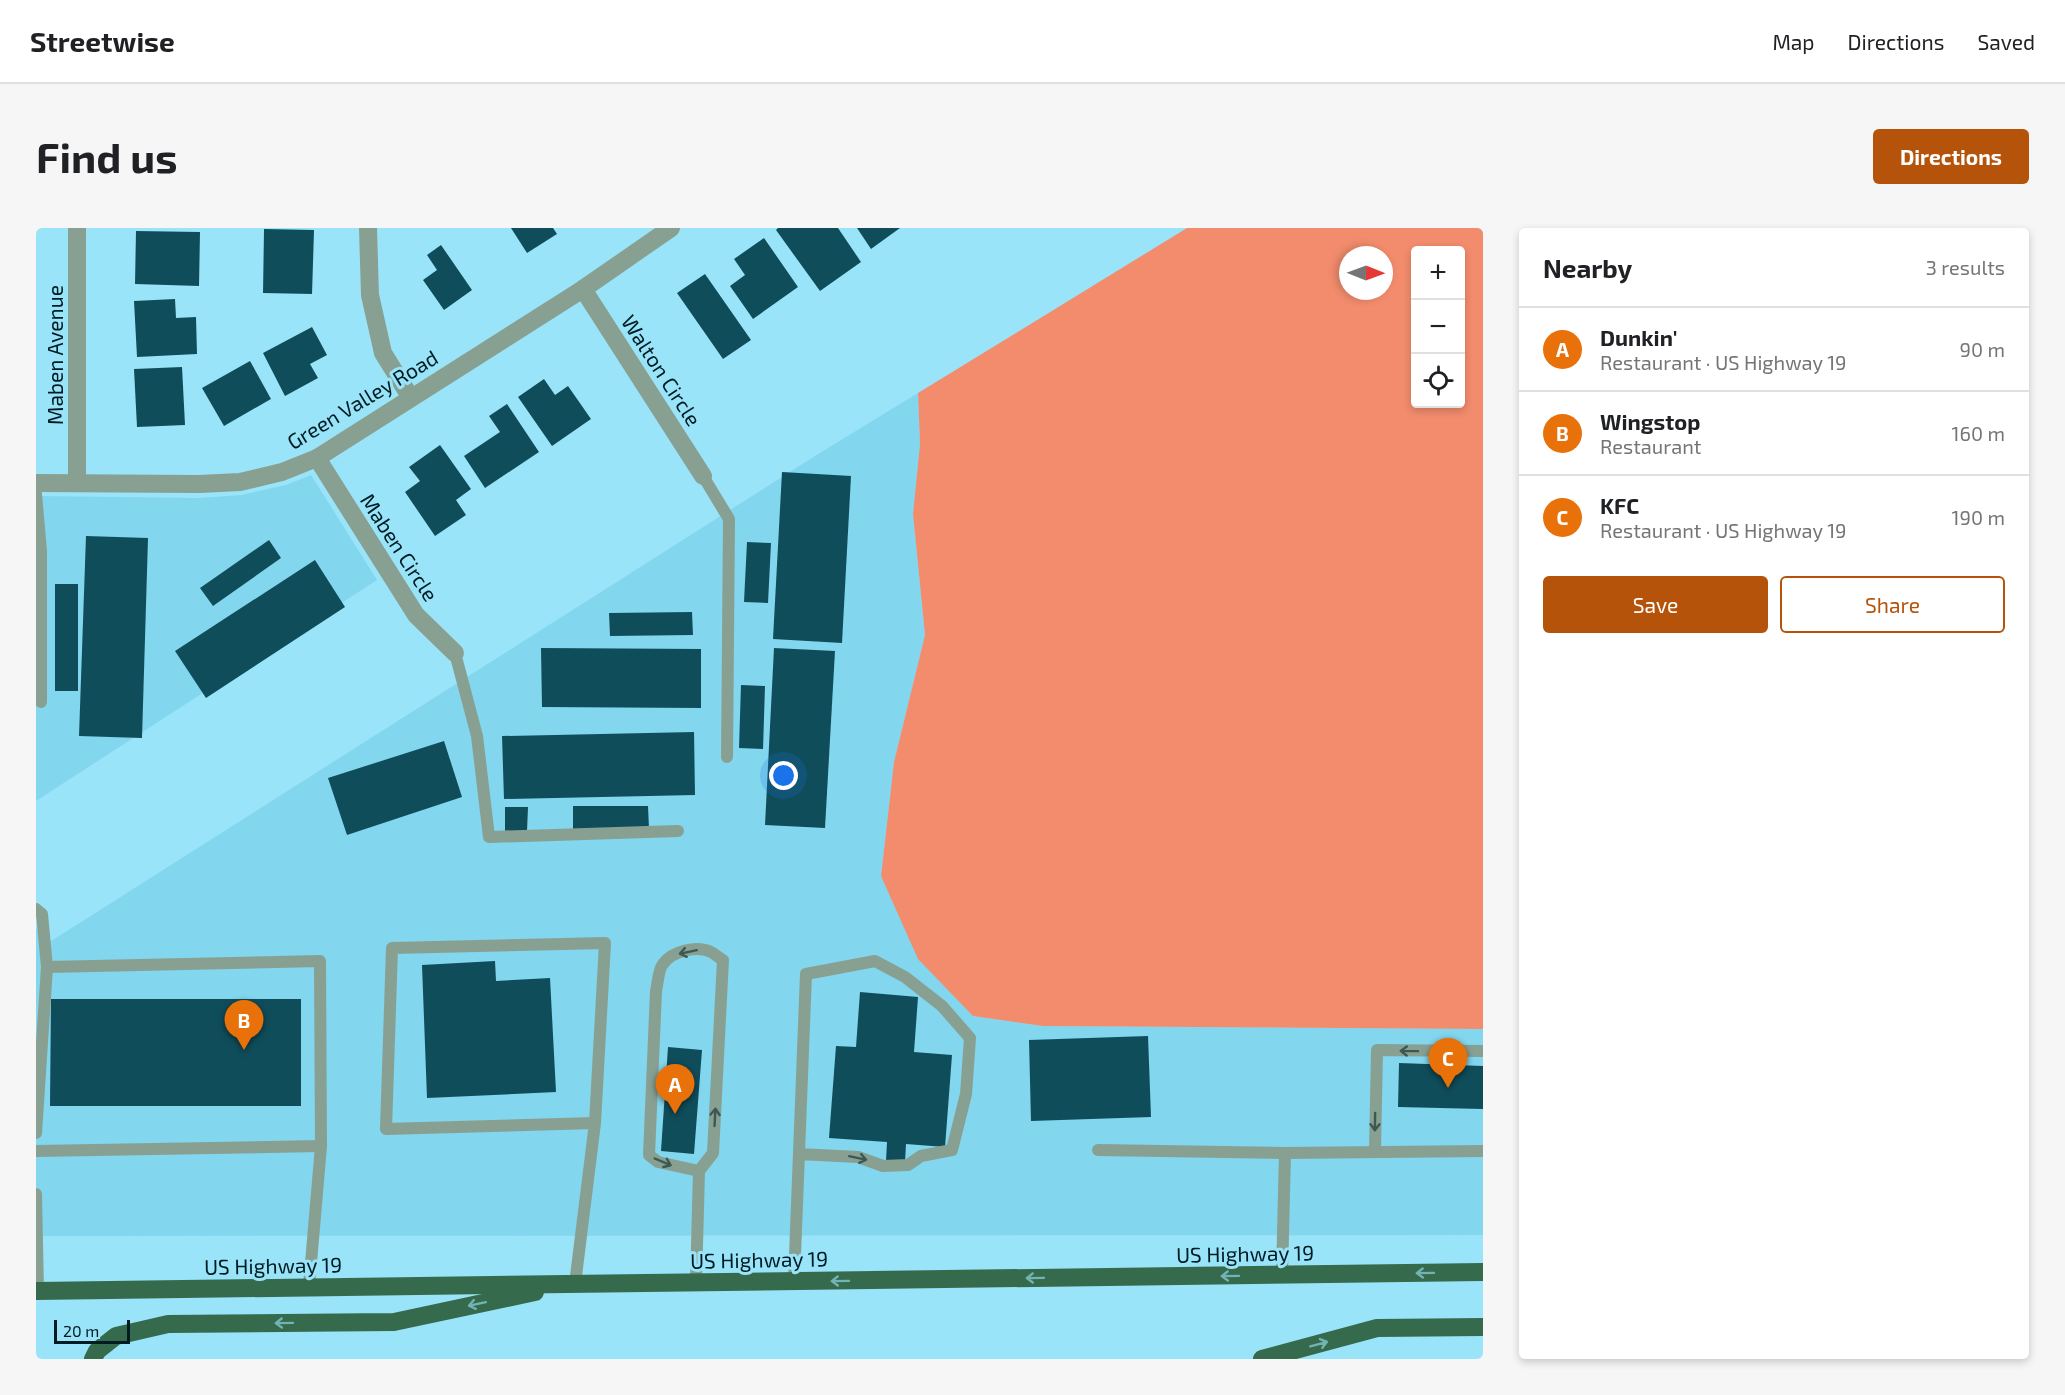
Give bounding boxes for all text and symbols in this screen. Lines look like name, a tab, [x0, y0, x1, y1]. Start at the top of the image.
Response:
text: Streetwise	[30, 24, 175, 58]
text: Map	[1772, 29, 1815, 54]
text: Directions	[1848, 29, 1944, 54]
text: Saved	[1977, 29, 2035, 54]
button: Directions	[1873, 129, 2029, 184]
text: Find us	[36, 131, 178, 181]
north arrow	[1339, 246, 1393, 300]
map controls	[1411, 246, 1465, 408]
button: +	[1411, 246, 1465, 300]
text: Nearby	[1543, 252, 1632, 283]
text: 3 results	[1926, 255, 2005, 279]
street label: Maben Avenue	[42, 285, 67, 425]
button: −	[1411, 300, 1465, 354]
street label: Walton Circle	[617, 310, 707, 430]
text: Dunkin'	[1600, 324, 1677, 350]
text: A	[1556, 337, 1569, 361]
text: 90 m	[1960, 337, 2005, 361]
street label: Green Valley Road	[282, 344, 442, 454]
text: Restaurant · US Highway 19	[1600, 350, 1847, 374]
button: locate	[1411, 354, 1465, 408]
text: Wingstop	[1600, 408, 1700, 434]
text: B	[1556, 421, 1569, 445]
text: 160 m	[1952, 421, 2005, 445]
text: Restaurant	[1600, 434, 1701, 458]
street label: Maben Circle	[356, 489, 444, 605]
text: KFC	[1600, 492, 1639, 518]
text: C	[1557, 505, 1568, 529]
text: 190 m	[1952, 505, 2005, 529]
text: Restaurant · US Highway 19	[1600, 518, 1847, 542]
button: Save	[1543, 576, 1768, 633]
button: Share	[1780, 576, 2005, 633]
your location	[769, 761, 798, 790]
one-way arrow	[679, 946, 698, 958]
pin: B	[224, 1000, 264, 1050]
pin: C	[1428, 1038, 1468, 1088]
one-way arrow	[1400, 1045, 1420, 1056]
pin: A	[656, 1064, 694, 1114]
one-way arrow	[709, 1108, 720, 1128]
one-way arrow	[1370, 1111, 1381, 1131]
one-way arrow	[847, 1153, 867, 1164]
one-way arrow	[653, 1157, 671, 1168]
street label: US Highway 19	[1176, 1239, 1314, 1267]
street label: US Highway 19	[690, 1245, 828, 1273]
street label: US Highway 19	[204, 1251, 342, 1279]
one-way arrow	[1415, 1267, 1435, 1278]
one-way arrow	[1220, 1270, 1240, 1282]
one-way arrow	[1025, 1272, 1045, 1284]
one-way arrow	[830, 1275, 850, 1287]
one-way arrow	[468, 1299, 487, 1310]
scale bar	[54, 1317, 130, 1344]
one-way arrow	[274, 1317, 294, 1329]
text: 20 m	[63, 1321, 99, 1340]
one-way arrow	[1309, 1338, 1328, 1349]

